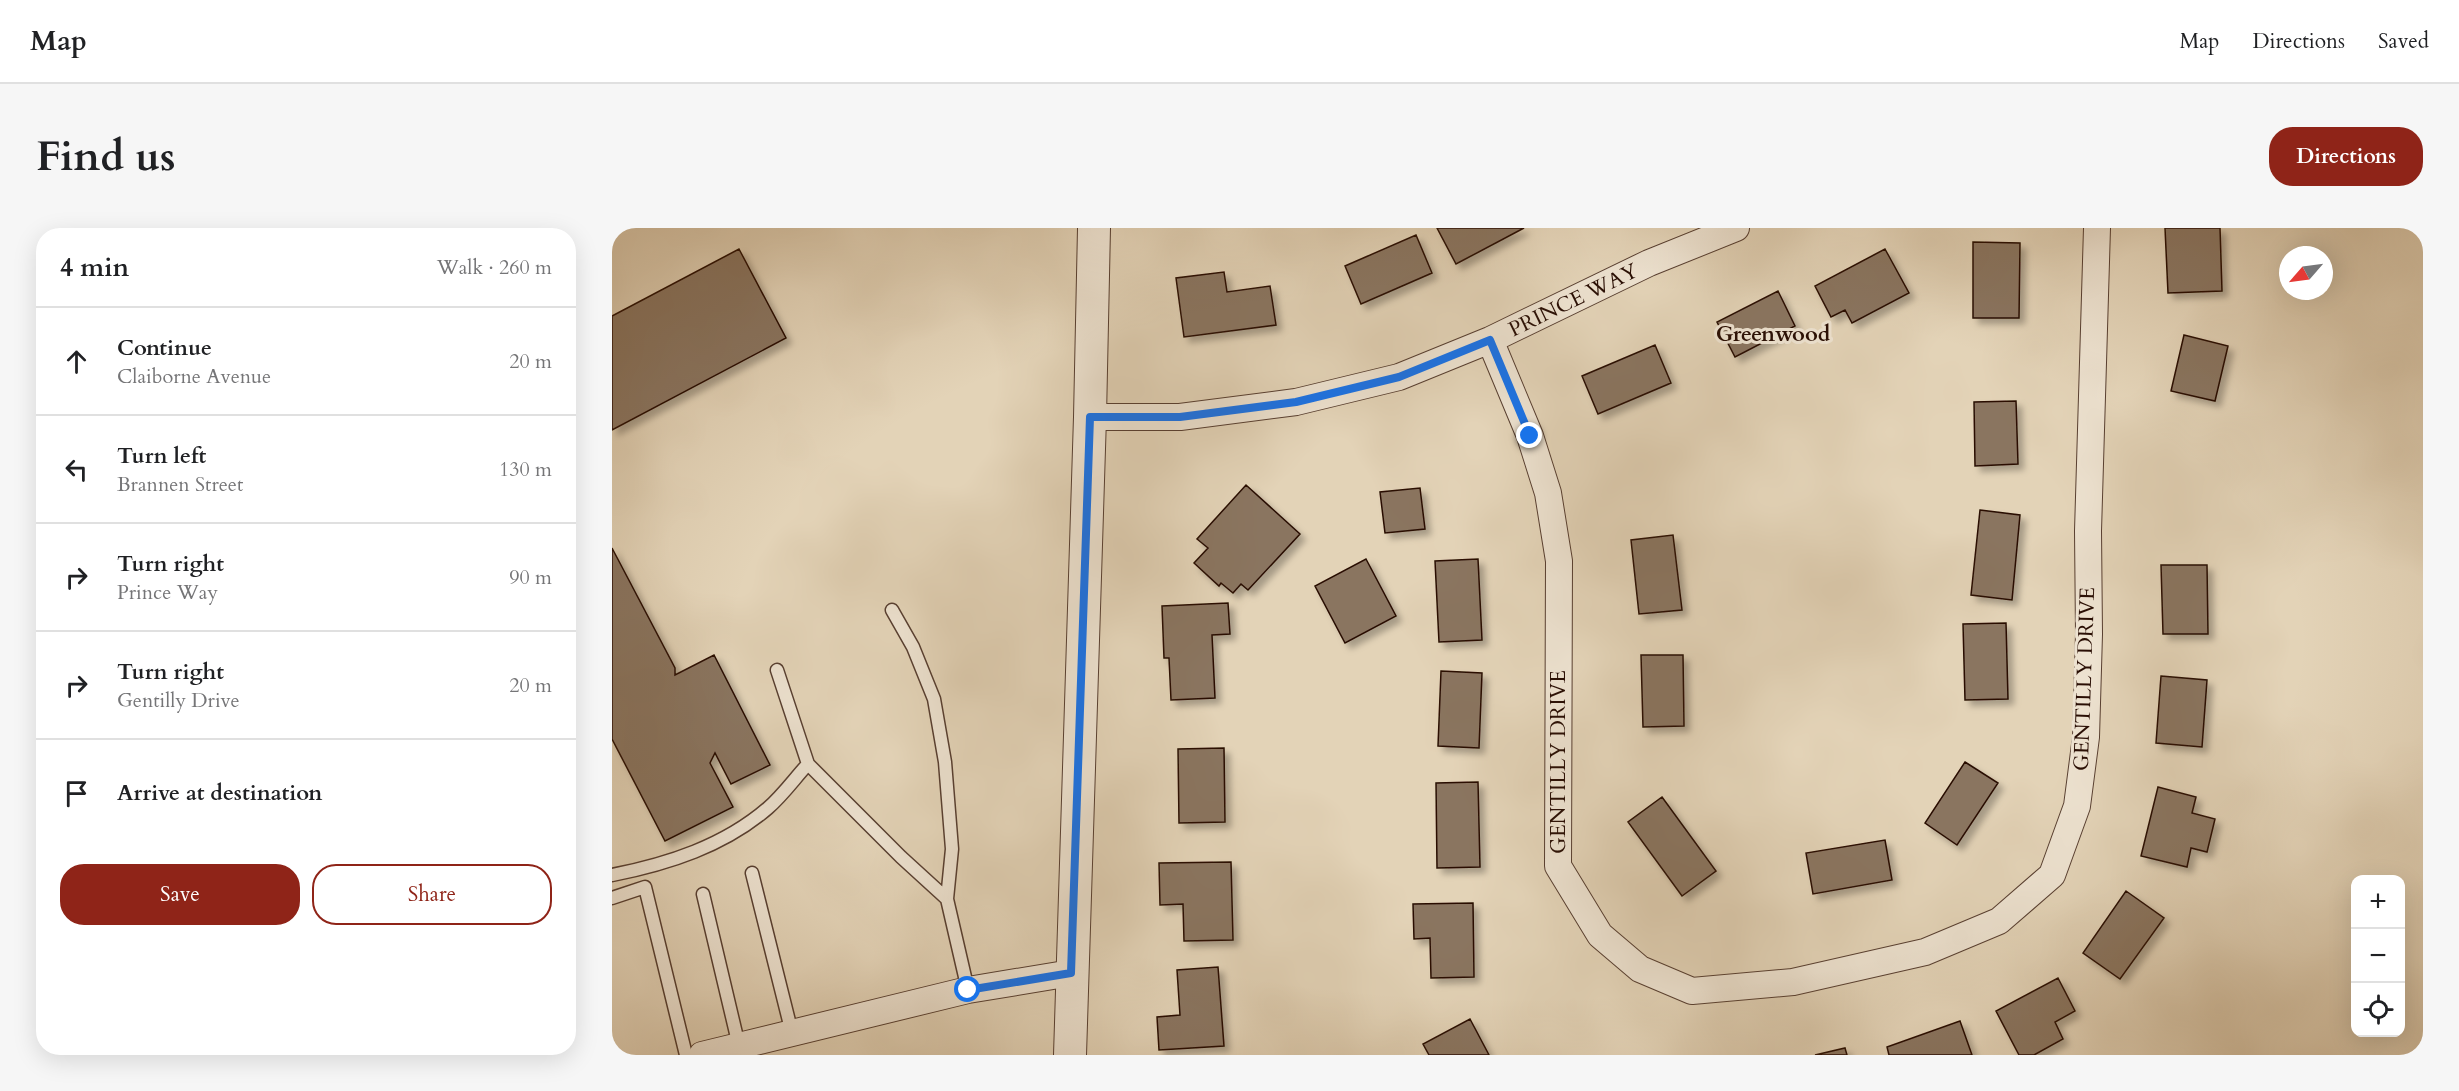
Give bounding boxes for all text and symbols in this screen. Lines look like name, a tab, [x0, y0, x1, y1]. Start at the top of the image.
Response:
text: Map	[30, 22, 87, 60]
text: Map	[2179, 27, 2219, 56]
text: Directions	[2252, 27, 2345, 56]
text: Saved	[2378, 27, 2429, 56]
button: Directions	[2269, 127, 2423, 186]
text: Find us	[36, 128, 176, 185]
north arrow	[2279, 246, 2333, 300]
text: 4 min	[60, 250, 129, 285]
text: Walk · 260 m	[437, 254, 552, 281]
street label: PRINCE WAY	[1504, 256, 1643, 344]
district label: Greenwood	[1716, 319, 1831, 349]
text: Continue	[117, 333, 212, 363]
icon: ahead	[60, 345, 93, 378]
text: 20 m	[509, 348, 552, 375]
text: Claiborne Avenue	[117, 363, 271, 390]
route end	[1516, 422, 1542, 448]
text: Turn left	[117, 441, 206, 471]
icon: left	[60, 453, 93, 486]
text: 130 m	[499, 456, 552, 483]
text: Brannen Street	[117, 471, 243, 498]
text: Turn right	[117, 549, 224, 579]
icon: right	[60, 561, 93, 594]
text: 90 m	[509, 564, 552, 591]
text: Prince Way	[117, 579, 218, 606]
street label: GENTILLY DRIVE	[2067, 587, 2102, 771]
text: Turn right	[117, 657, 224, 687]
icon: right	[60, 669, 93, 702]
street label: GENTILLY DRIVE	[1544, 670, 1573, 854]
text: 20 m	[509, 672, 552, 699]
text: Gentilly Drive	[117, 687, 240, 714]
icon: arrive	[60, 777, 93, 810]
text: Arrive at destination	[117, 778, 322, 808]
button: Save	[60, 864, 300, 925]
button: Share	[312, 864, 552, 925]
map controls	[2351, 875, 2405, 1037]
button: +	[2351, 875, 2405, 929]
button: −	[2351, 929, 2405, 983]
route start	[954, 976, 980, 1002]
button: locate	[2351, 983, 2405, 1037]

